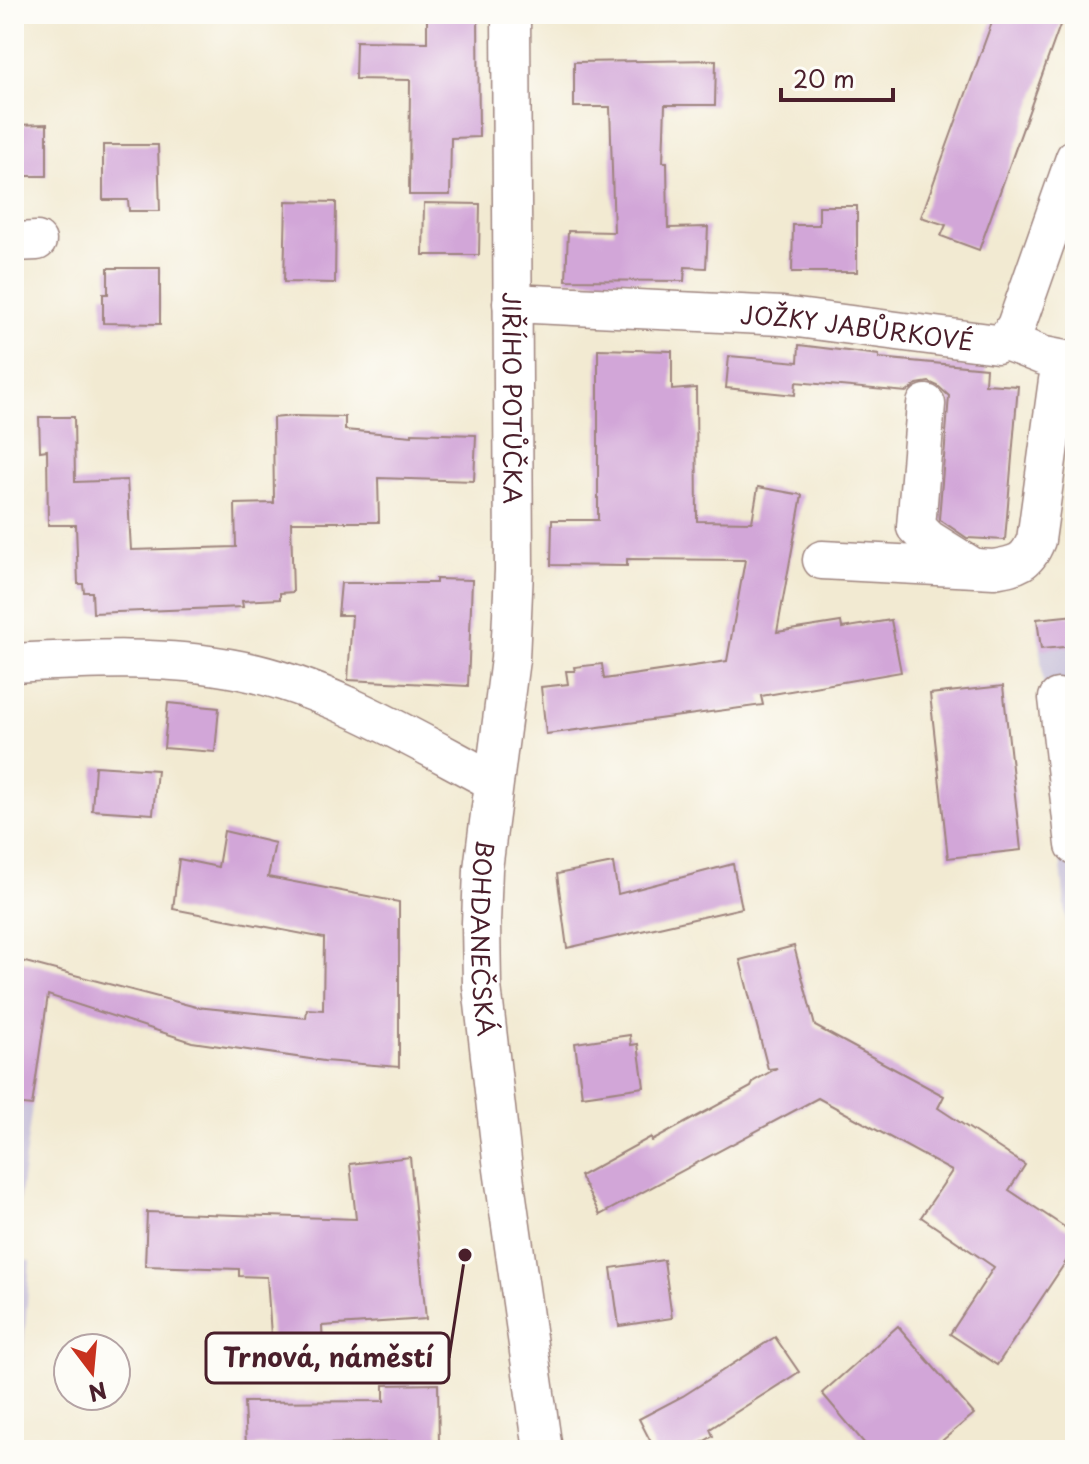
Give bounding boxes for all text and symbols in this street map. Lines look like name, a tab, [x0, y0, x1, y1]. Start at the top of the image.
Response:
scale bar	[781, 52, 893, 102]
text: 20 m	[793, 60, 855, 96]
street label: JIŘÍHO POTŮČKA	[495, 292, 532, 504]
street label: JOŽKY JABŮRKOVÉ	[739, 296, 976, 359]
street label: BOHDANEČSKÁ	[463, 838, 506, 1038]
north arrow	[52, 1332, 132, 1412]
callout: Trnová, náměstí	[206, 1333, 449, 1383]
text: Trnová, náměstí	[223, 1337, 434, 1376]
text: N	[85, 1374, 111, 1411]

